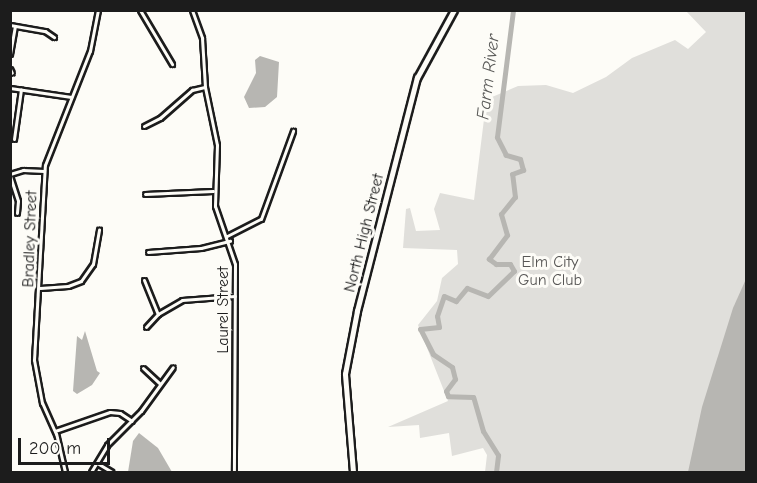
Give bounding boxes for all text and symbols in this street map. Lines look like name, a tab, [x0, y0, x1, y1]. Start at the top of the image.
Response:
water label: Farm River	[473, 33, 505, 121]
street label: North High Street	[340, 172, 388, 294]
street label: Bradley Street	[19, 190, 41, 288]
park label: Elm City Gun Club	[518, 252, 582, 290]
street label: Laurel Street	[213, 266, 233, 354]
scale bar	[21, 426, 112, 464]
text: 200 m	[29, 438, 81, 459]

